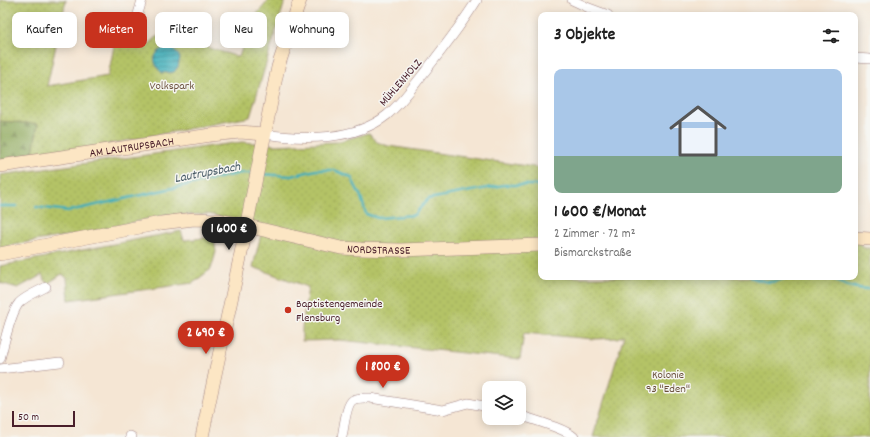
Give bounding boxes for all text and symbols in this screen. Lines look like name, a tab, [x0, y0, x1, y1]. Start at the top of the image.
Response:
chip: Kaufen	[12, 12, 77, 48]
chip: Mieten	[85, 12, 147, 48]
chip: Filter	[155, 12, 212, 48]
chip: Neu	[220, 12, 267, 48]
chip: Wohnung	[275, 12, 349, 48]
text: 3 Objekte	[554, 24, 615, 48]
icon: filters	[820, 25, 842, 47]
street label: MÜHLENHOLZ	[376, 55, 427, 110]
park label: Volkspark	[150, 78, 194, 95]
icon: home	[662, 95, 734, 167]
street label: AM LAUTRUPSBACH	[88, 134, 175, 163]
water label: Lautrupsbach	[173, 158, 243, 189]
text: 1 600 €/Monat	[554, 201, 646, 225]
pin: 1 600 €	[192, 217, 266, 251]
text: 1 600 €	[211, 220, 247, 239]
text: 2 Zimmer · 72 m²	[554, 225, 635, 244]
street label: NORDSTRASSE	[346, 241, 411, 260]
text: Bismarckstraße	[554, 244, 632, 263]
place label: Baptistengemeinde Flensburg	[296, 296, 383, 327]
marker: Baptistengemeinde Flensburg	[283, 305, 293, 315]
pin: 2 690 €	[169, 321, 243, 355]
text: 2 690 €	[187, 324, 225, 343]
pin: 1 800 €	[346, 355, 420, 389]
text: 1 800 €	[365, 358, 401, 377]
park label: Kolonie 93 "Eden"	[646, 367, 690, 398]
map controls	[482, 381, 526, 425]
button: layers	[482, 381, 526, 425]
scale bar	[12, 409, 75, 428]
text: 50 m	[18, 410, 39, 426]

